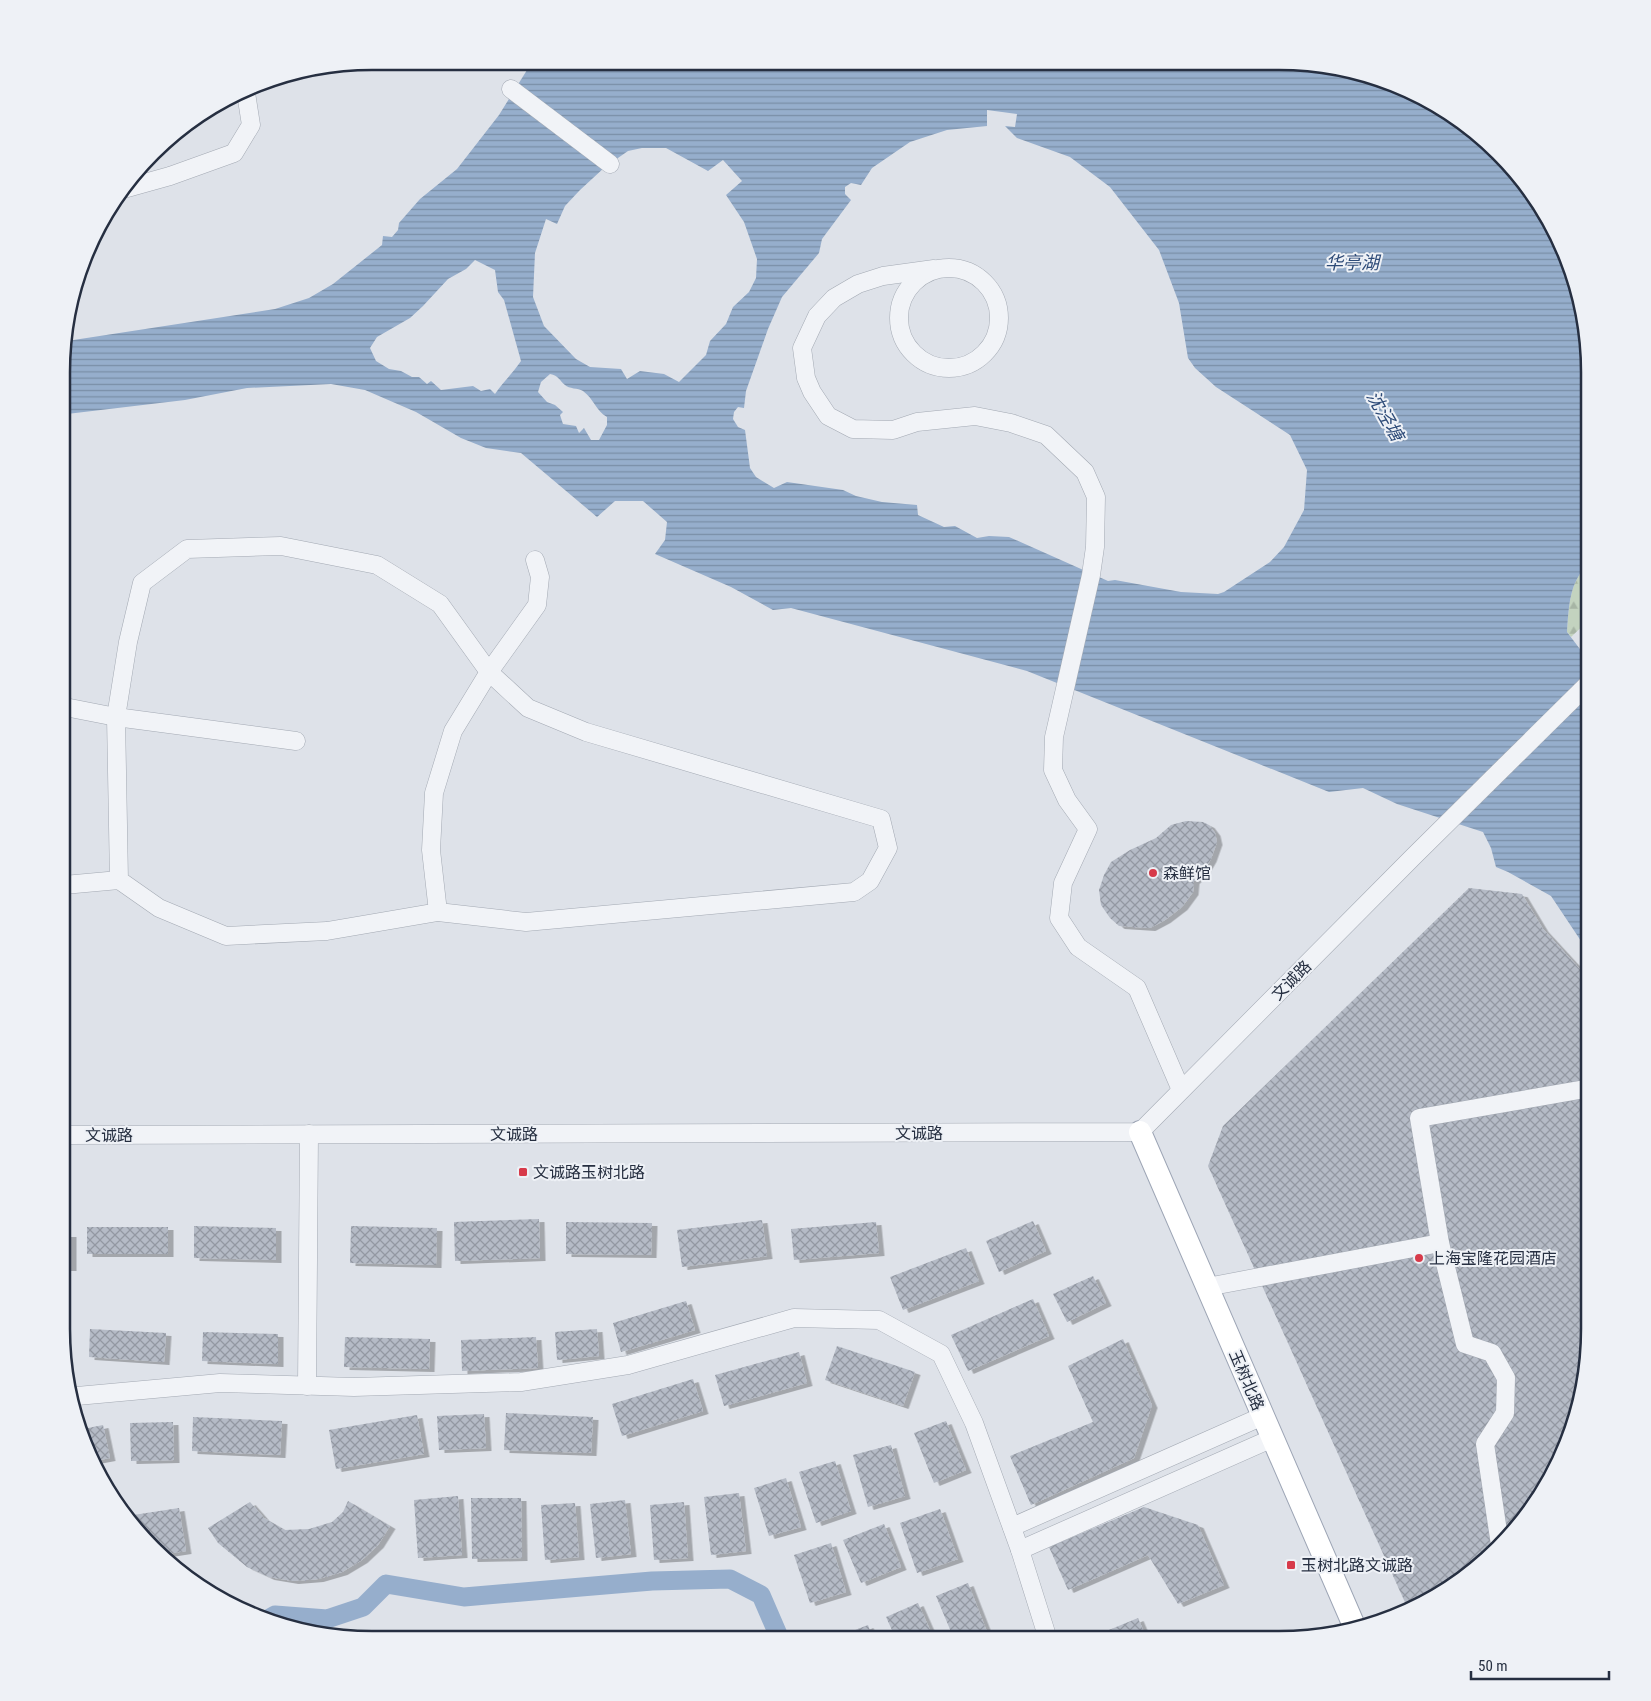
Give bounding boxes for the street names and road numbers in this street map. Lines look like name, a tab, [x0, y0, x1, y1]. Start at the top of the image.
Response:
street label: 文诚路	[1268, 957, 1315, 1004]
street label: 文诚路	[895, 1124, 943, 1143]
street label: 文诚路	[490, 1125, 538, 1144]
street label: 文诚路	[85, 1126, 133, 1145]
street label: 玉树北路	[1225, 1347, 1268, 1413]

